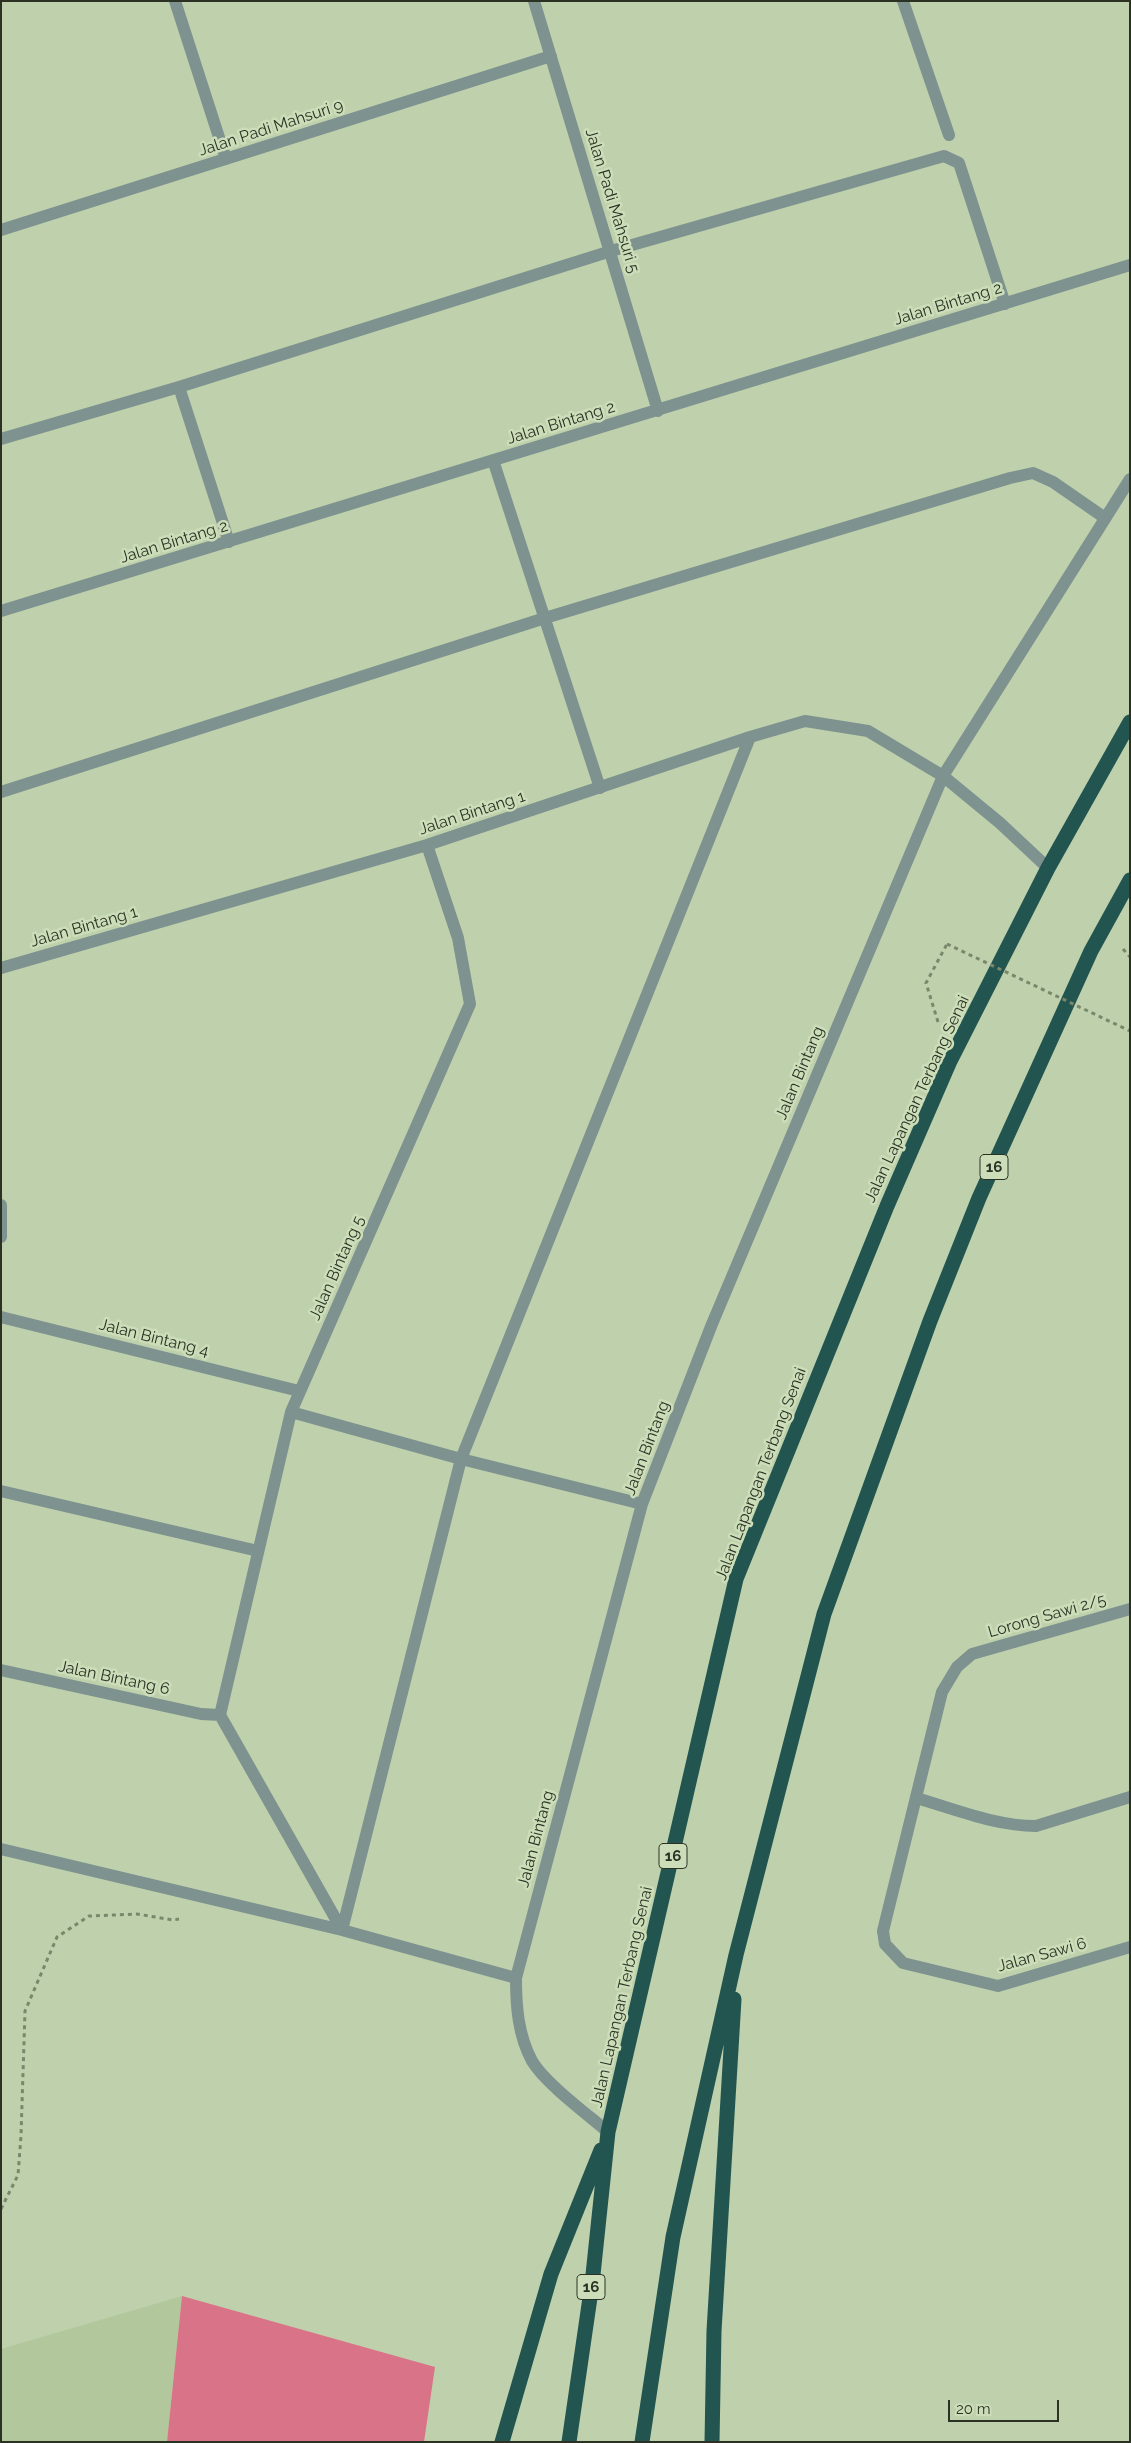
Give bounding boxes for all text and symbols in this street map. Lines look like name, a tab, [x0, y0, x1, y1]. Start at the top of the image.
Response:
street label: Jalan Padi Mahsuri 9	[196, 96, 346, 160]
street label: Jalan Padi Mahsuri 5	[581, 126, 643, 276]
street label: Jalan Bintang 2	[892, 278, 1004, 330]
street label: Jalan Bintang 2	[505, 397, 617, 449]
street label: Jalan Bintang 2	[118, 516, 230, 568]
street label: Jalan Bintang 1	[417, 787, 527, 839]
street label: Jalan Bintang 1	[28, 903, 140, 951]
street label: Jalan Lapangan Terbang Senai	[860, 992, 974, 1206]
street label: Jalan Bintang	[772, 1023, 828, 1123]
road number: 16	[980, 1154, 1008, 1180]
street label: Jalan Bintang 5	[305, 1213, 369, 1323]
street label: Jalan Bintang 4	[97, 1315, 211, 1361]
street label: Jalan Lapangan Terbang Senai	[711, 1365, 811, 1583]
street label: Jalan Bintang	[620, 1398, 674, 1498]
street label: Lorong Sawi 2/5	[986, 1590, 1108, 1642]
street label: Jalan Bintang 6	[57, 1657, 171, 1699]
street label: Jalan Bintang	[514, 1788, 558, 1890]
road number: 16	[659, 1844, 687, 1868]
street label: Jalan Lapangan Terbang Senai	[587, 1885, 657, 2109]
street label: Jalan Sawi 6	[995, 1934, 1089, 1976]
road number: 16	[577, 2274, 605, 2300]
scale bar	[951, 2390, 1062, 2422]
text: 20 m	[956, 2400, 991, 2418]

